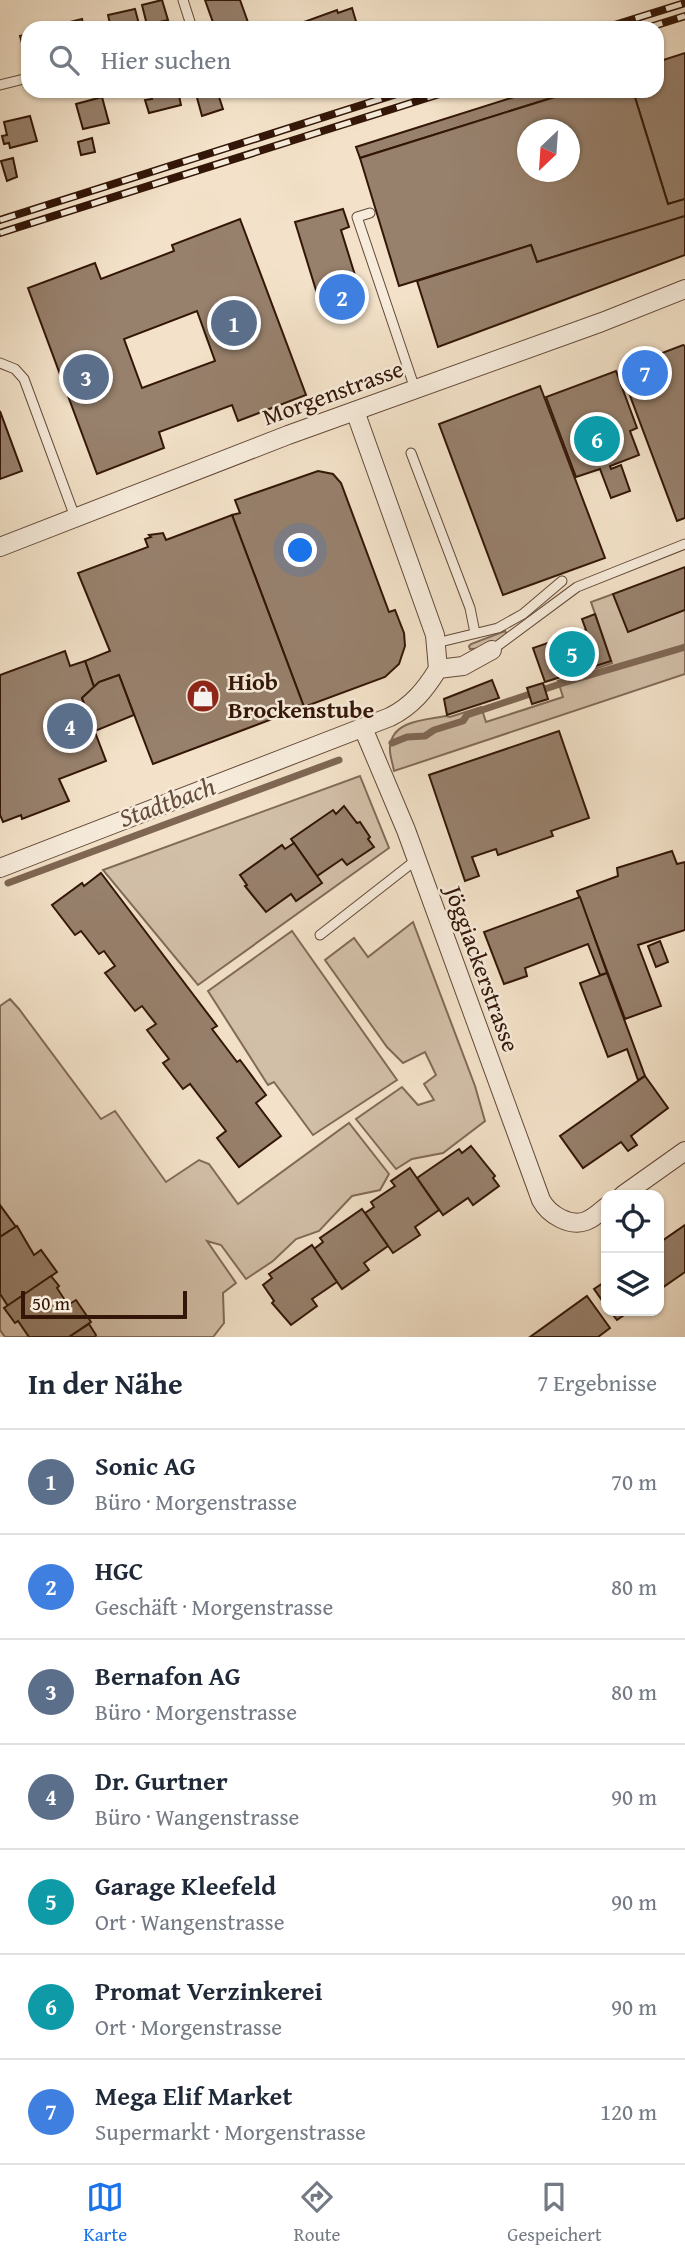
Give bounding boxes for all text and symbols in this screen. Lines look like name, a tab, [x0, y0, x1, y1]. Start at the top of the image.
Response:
search box	[21, 21, 664, 98]
text: Hier suchen	[101, 40, 231, 79]
icon: search	[45, 41, 83, 79]
north arrow	[517, 119, 580, 182]
pin: 2	[319, 271, 365, 323]
pin: 1	[211, 297, 257, 349]
pin: 7	[622, 347, 668, 399]
pin: 3	[63, 351, 109, 403]
street label: Morgenstrasse	[257, 351, 408, 434]
pin: 6	[574, 413, 620, 465]
your location	[283, 533, 317, 567]
pin: 5	[549, 628, 595, 680]
place label: Hiob Brockenstube	[228, 664, 374, 727]
shop icon: Hiob Brockenstube	[184, 677, 222, 715]
pin: 4	[47, 700, 93, 752]
water label: Stadtbach	[113, 766, 221, 837]
street label: Jöggiackerstrasse	[435, 878, 529, 1057]
map controls	[601, 1190, 664, 1316]
button: locate	[601, 1190, 664, 1253]
button: layers	[601, 1253, 664, 1316]
scale bar	[21, 1288, 187, 1320]
text: 50 m	[32, 1289, 70, 1317]
text: In der Nähe	[28, 1361, 183, 1405]
text: 7 Ergebnisse	[537, 1366, 657, 1399]
text: Sonic AG	[95, 1446, 196, 1485]
text: 1	[45, 1465, 57, 1498]
text: 70 m	[611, 1465, 657, 1498]
text: Büro · Morgenstrasse	[95, 1485, 297, 1518]
text: HGC	[95, 1551, 144, 1590]
text: 2	[45, 1570, 57, 1603]
text: 80 m	[611, 1570, 657, 1603]
text: Geschäft · Morgenstrasse	[95, 1590, 333, 1623]
text: Bernafon AG	[95, 1656, 241, 1695]
text: 3	[45, 1675, 57, 1708]
text: 80 m	[611, 1675, 657, 1708]
text: Büro · Morgenstrasse	[95, 1695, 297, 1728]
text: Dr. Gurtner	[95, 1761, 228, 1800]
text: 4	[45, 1780, 57, 1813]
text: 90 m	[611, 1780, 657, 1813]
text: Büro · Wangenstrasse	[95, 1800, 299, 1833]
text: Garage Kleefeld	[95, 1866, 276, 1905]
text: 5	[45, 1885, 57, 1918]
text: 90 m	[611, 1885, 657, 1918]
text: Ort · Wangenstrasse	[95, 1905, 285, 1938]
text: Promat Verzinkerei	[95, 1971, 323, 2010]
text: 6	[45, 1990, 57, 2023]
text: 90 m	[611, 1990, 657, 2023]
text: Ort · Morgenstrasse	[95, 2010, 282, 2043]
text: Mega Elif Market	[95, 2076, 292, 2115]
text: 7	[45, 2095, 57, 2128]
text: 120 m	[600, 2095, 657, 2128]
text: Supermarkt · Morgenstrasse	[95, 2115, 366, 2148]
tab: Karte	[83, 2178, 127, 2248]
tab: Route	[294, 2178, 340, 2248]
tab: Gespeichert	[507, 2178, 602, 2248]

